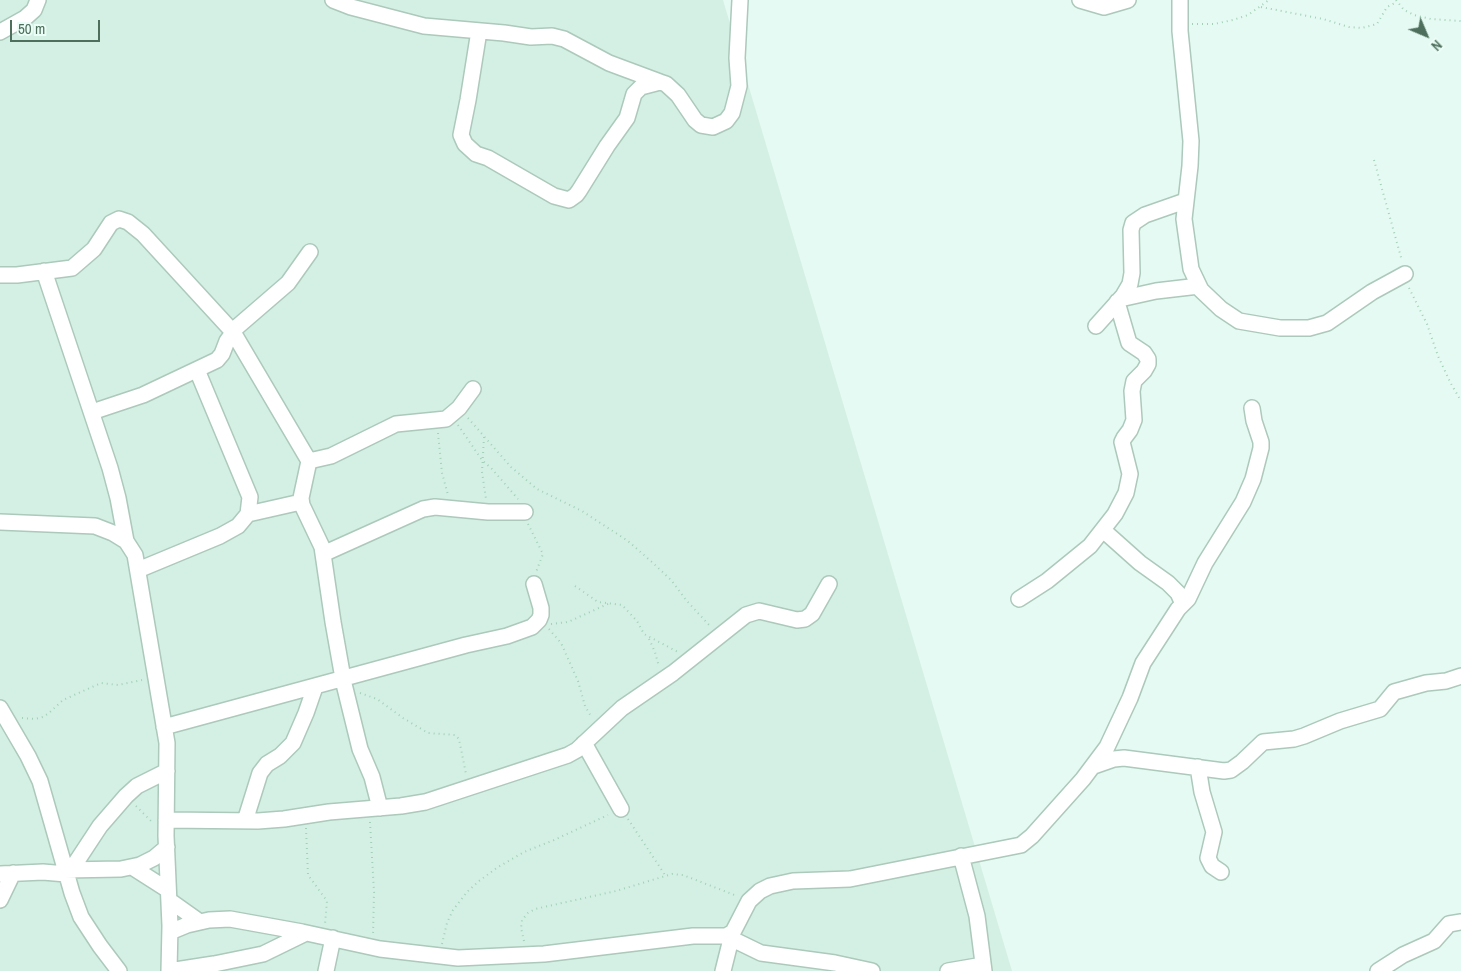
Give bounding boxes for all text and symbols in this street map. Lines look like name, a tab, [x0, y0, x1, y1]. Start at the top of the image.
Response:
scale bar	[12, 10, 102, 42]
north arrow	[1401, 10, 1451, 60]
text: 50 m	[18, 18, 45, 39]
text: N	[1427, 36, 1446, 55]

